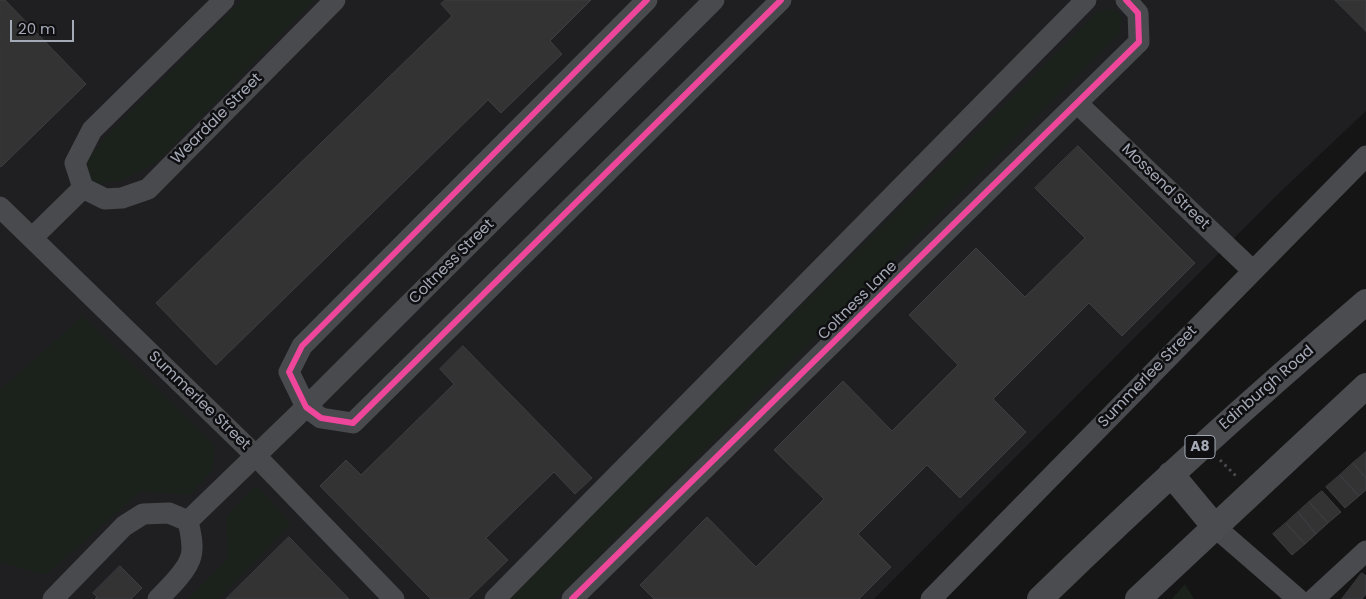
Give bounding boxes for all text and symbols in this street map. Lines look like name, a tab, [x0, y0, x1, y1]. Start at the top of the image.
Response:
scale bar	[12, 10, 76, 42]
text: 20 m	[18, 18, 56, 39]
street label: Weardale Street	[168, 70, 266, 168]
street label: Mossend Street	[1117, 141, 1213, 233]
street label: Coltness Street	[406, 216, 498, 308]
street label: Coltness Lane	[815, 258, 901, 344]
street label: Summerlee Street	[1095, 322, 1201, 432]
street label: Edinburgh Road	[1216, 342, 1318, 434]
street label: Summerlee Street	[144, 348, 254, 454]
road number: A8	[1185, 436, 1215, 458]

